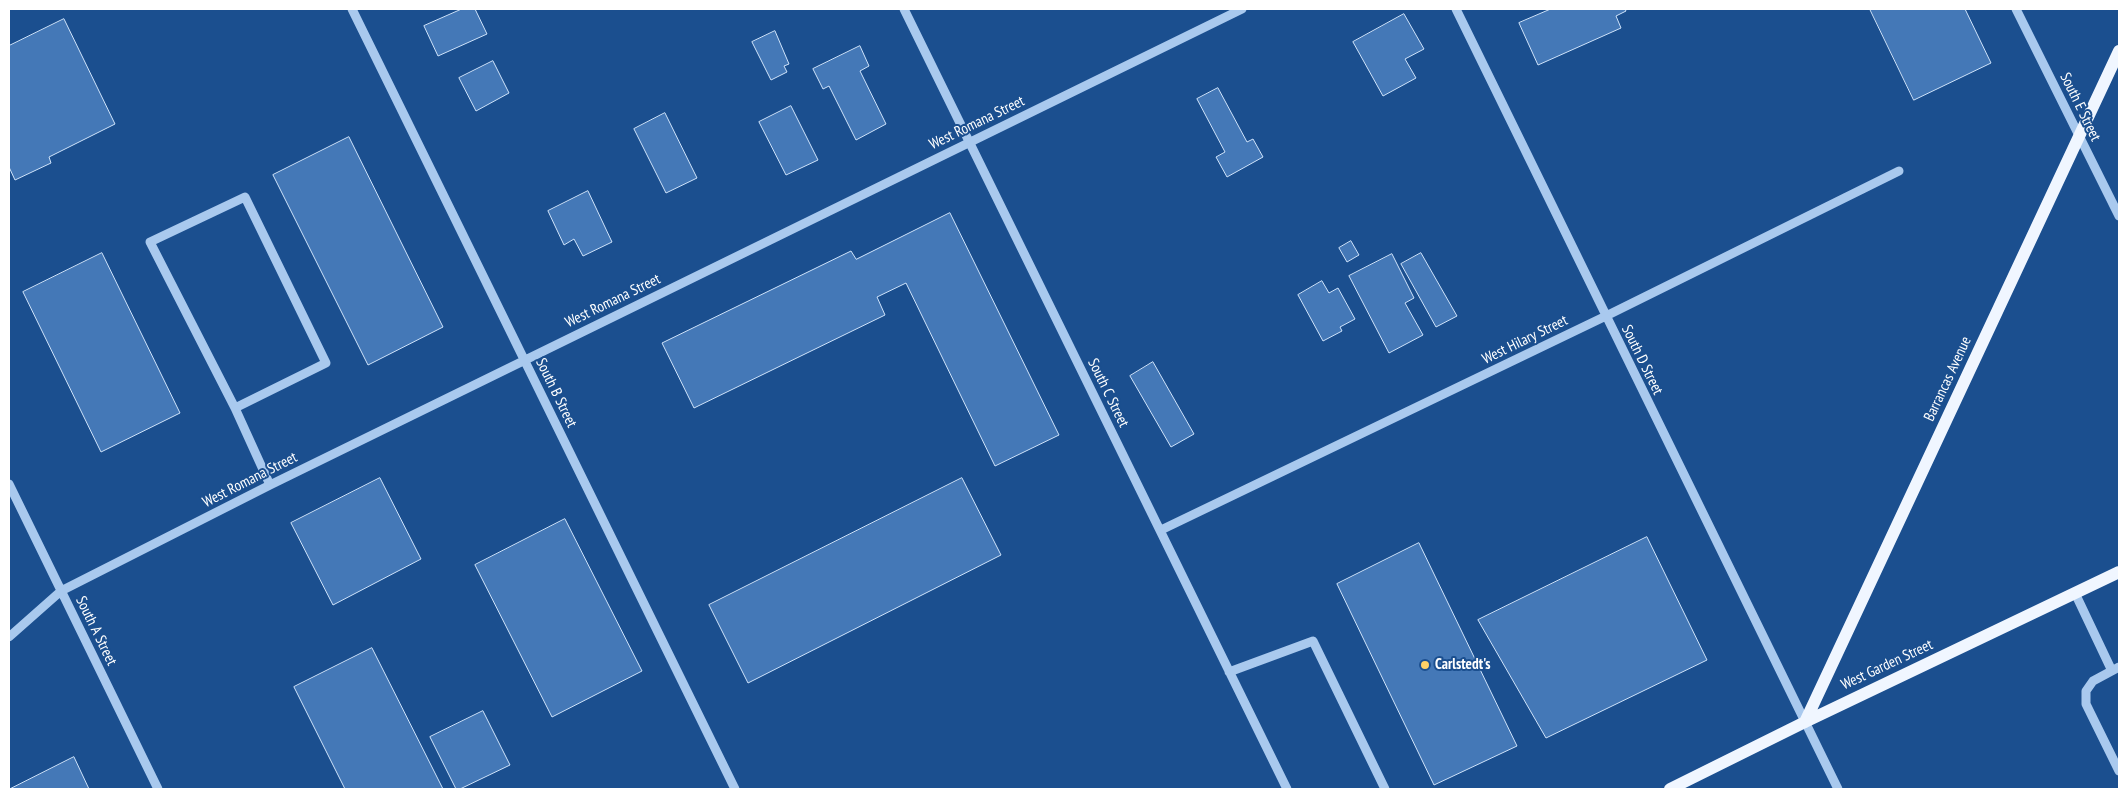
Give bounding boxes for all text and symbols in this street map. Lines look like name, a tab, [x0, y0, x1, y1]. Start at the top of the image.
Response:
street label: South E Street	[2056, 70, 2104, 144]
street label: West Romana Street	[926, 92, 1028, 154]
street label: West Romana Street	[562, 270, 664, 332]
street label: West Hilary Street	[1479, 312, 1571, 368]
street label: South D Street	[1617, 322, 1667, 398]
street label: Barrancas Avenue	[1921, 334, 1975, 424]
street label: South B Street	[532, 356, 580, 430]
street label: South C Street	[1084, 356, 1132, 430]
street label: West Romana Street	[200, 448, 300, 512]
street label: South A Street	[72, 594, 120, 668]
street label: West Garden Street	[1838, 636, 1936, 694]
place label: Carlstedt's	[1435, 656, 1490, 674]
marker: Carlstedt's	[1419, 659, 1431, 671]

